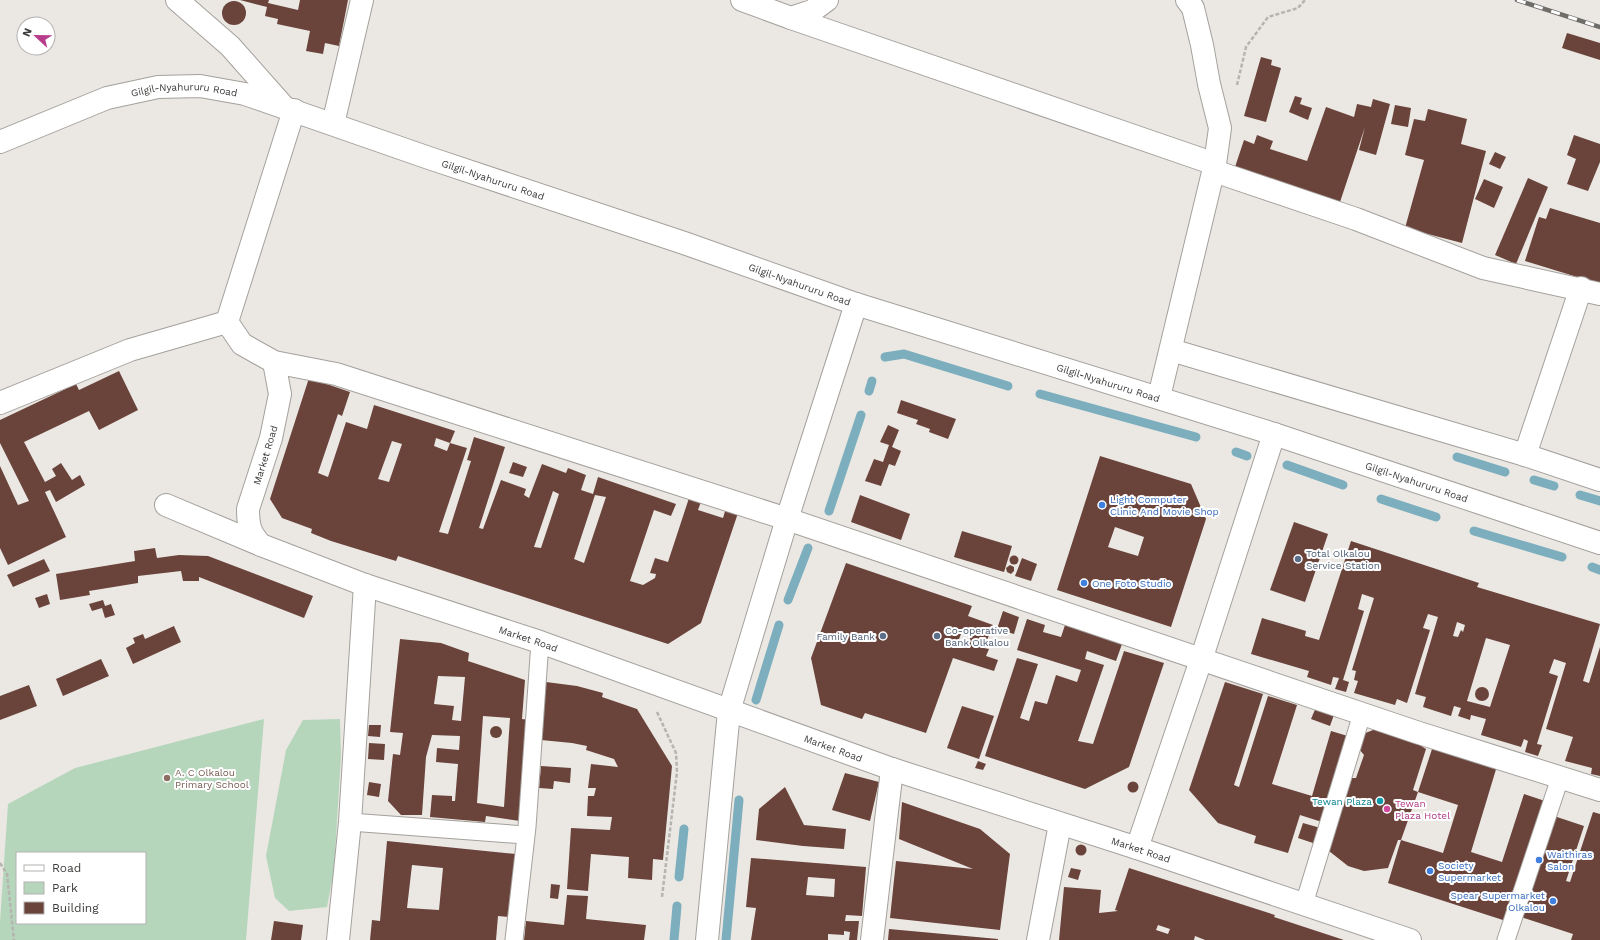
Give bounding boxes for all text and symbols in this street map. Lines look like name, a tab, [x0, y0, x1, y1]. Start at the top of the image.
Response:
north arrow	[16, 16, 56, 56]
text: N	[20, 26, 35, 39]
street label: Gilgil-Nyahururu Road	[130, 81, 238, 99]
street label: Gilgil-Nyahururu Road	[440, 158, 546, 202]
street label: Gilgil-Nyahururu Road	[747, 261, 852, 308]
street label: Gilgil-Nyahururu Road	[1055, 362, 1161, 404]
street label: Market Road	[251, 424, 280, 486]
street label: Gilgil-Nyahururu Road	[1364, 460, 1469, 504]
place label: Light Computer Clinic And Movie Shop	[1110, 494, 1219, 517]
marker: Light Computer Clinic And Movie Shop	[1097, 500, 1107, 510]
place label: Total Olkalou Service Station	[1306, 548, 1380, 571]
marker: Total Olkalou Service Station	[1293, 554, 1303, 564]
marker: One Foto Studio	[1079, 578, 1089, 588]
place label: One Foto Studio	[1092, 578, 1172, 589]
street label: Market Road	[497, 624, 559, 654]
place label: Co-operative Bank Olkalou	[945, 625, 1009, 648]
place label: Family Bank	[816, 631, 875, 642]
marker: Family Bank	[878, 631, 888, 641]
marker: Co-operative Bank Olkalou	[932, 631, 942, 641]
street label: Market Road	[802, 733, 864, 764]
place label: A. C Olkalou Primary School	[175, 767, 249, 790]
marker: A. C Olkalou Primary School	[162, 773, 172, 783]
place label: Tewan Plaza	[1312, 796, 1372, 807]
marker: Tewan Plaza	[1375, 796, 1385, 806]
place label: Tewan Plaza Hotel	[1395, 798, 1450, 821]
marker: Tewan Plaza Hotel	[1382, 804, 1392, 814]
street label: Market Road	[1110, 835, 1172, 865]
place label: Waithiras Salon	[1547, 849, 1592, 872]
legend	[16, 852, 146, 924]
marker: Waithiras Salon	[1534, 855, 1544, 865]
place label: Society Supermarket	[1438, 860, 1502, 883]
text: Road	[52, 861, 81, 875]
marker: Society Supermarket	[1425, 866, 1435, 876]
text: Park	[52, 881, 78, 895]
place label: Spear Supermarket Olkalou	[1450, 890, 1546, 913]
marker: Spear Supermarket Olkalou	[1548, 896, 1558, 906]
text: Building	[52, 901, 99, 915]

